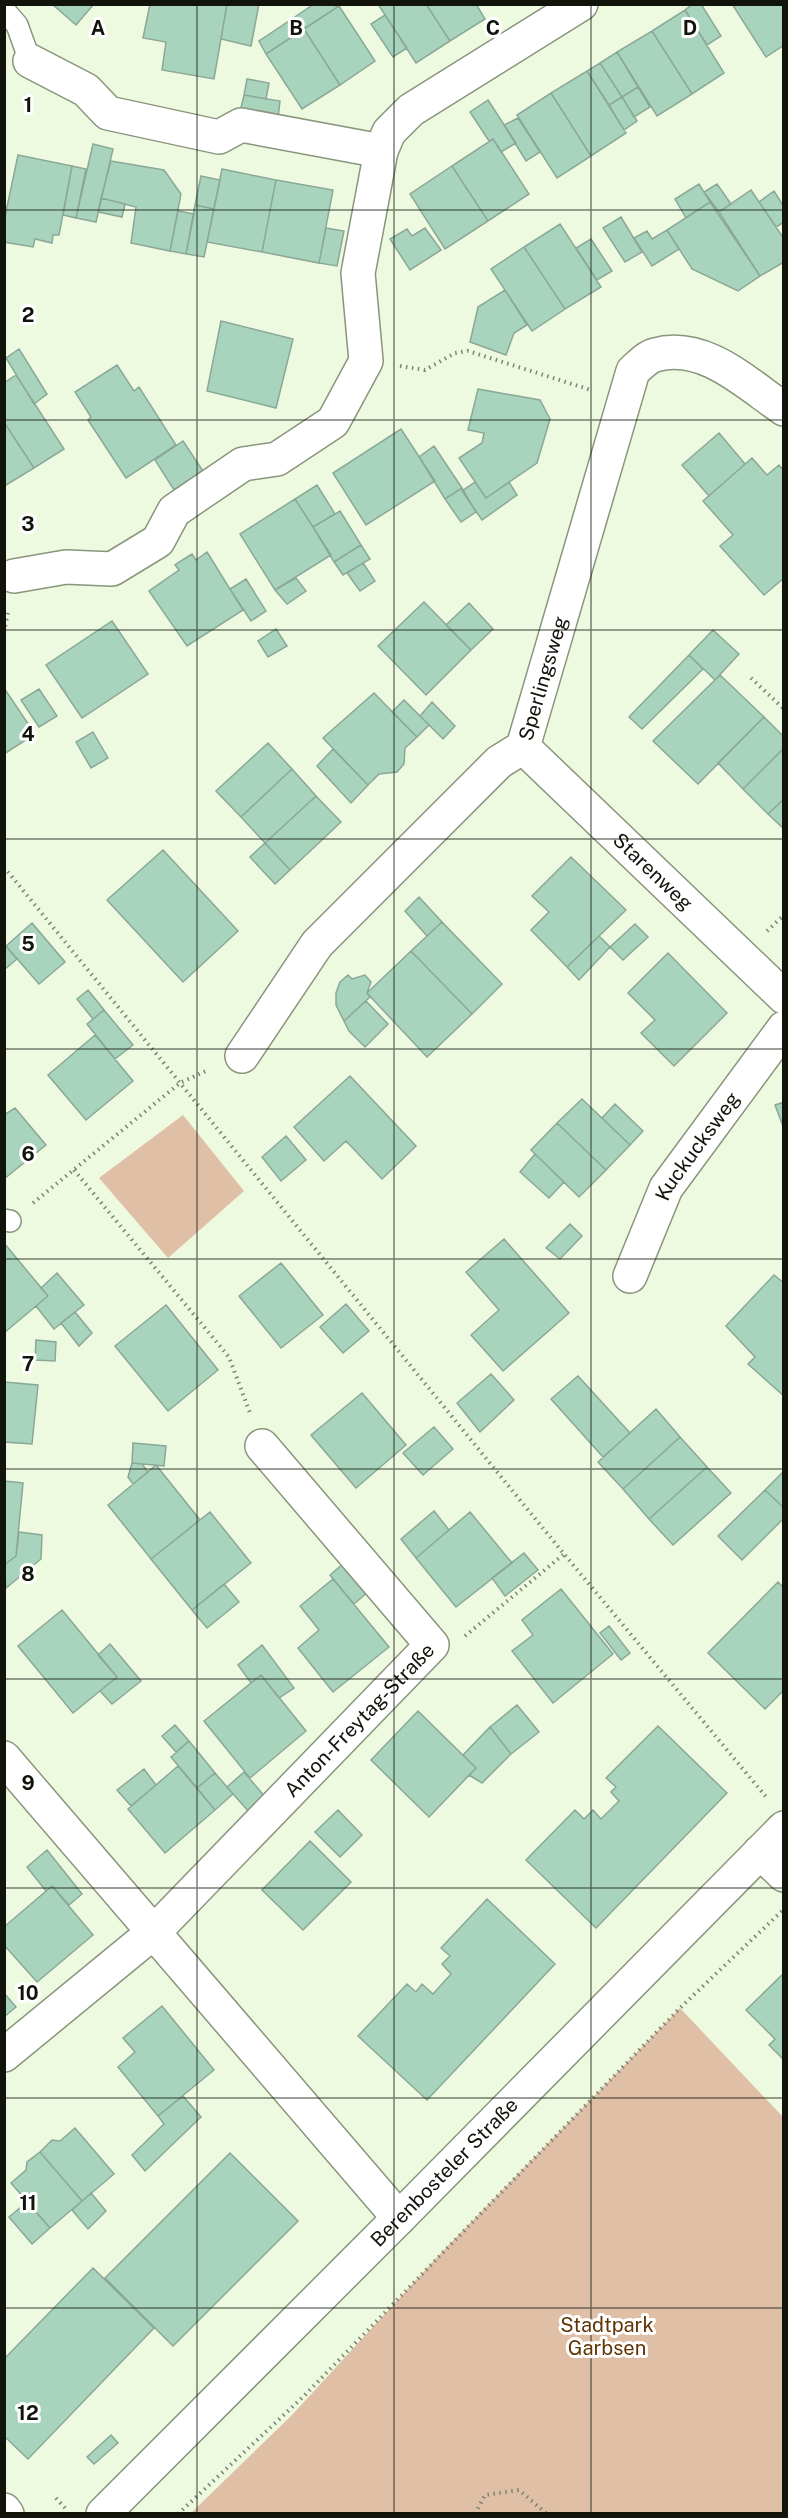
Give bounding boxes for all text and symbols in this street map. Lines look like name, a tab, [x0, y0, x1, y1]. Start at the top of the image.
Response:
text: A	[91, 16, 105, 40]
text: B	[289, 16, 303, 40]
text: C	[486, 16, 500, 40]
text: D	[683, 16, 697, 40]
text: 1	[24, 93, 32, 117]
text: 2	[22, 303, 34, 327]
text: 3	[21, 512, 35, 536]
street label: Sperlingsweg	[514, 613, 573, 743]
text: 4	[21, 722, 35, 746]
street label: Starenweg	[608, 828, 698, 915]
text: 5	[21, 932, 35, 956]
street label: Kuckucksweg	[650, 1087, 745, 1204]
text: 6	[21, 1142, 35, 1166]
text: 7	[22, 1352, 34, 1376]
text: 8	[21, 1562, 35, 1586]
street label: Anton-Freytag-Straße	[279, 1638, 439, 1802]
text: 9	[21, 1771, 35, 1795]
text: 10	[17, 1981, 39, 2005]
street label: Berenbosteler Straße	[366, 2093, 523, 2251]
text: 11	[19, 2191, 37, 2215]
park label: Stadtpark Garbsen	[560, 2313, 654, 2360]
text: 12	[17, 2401, 39, 2425]

